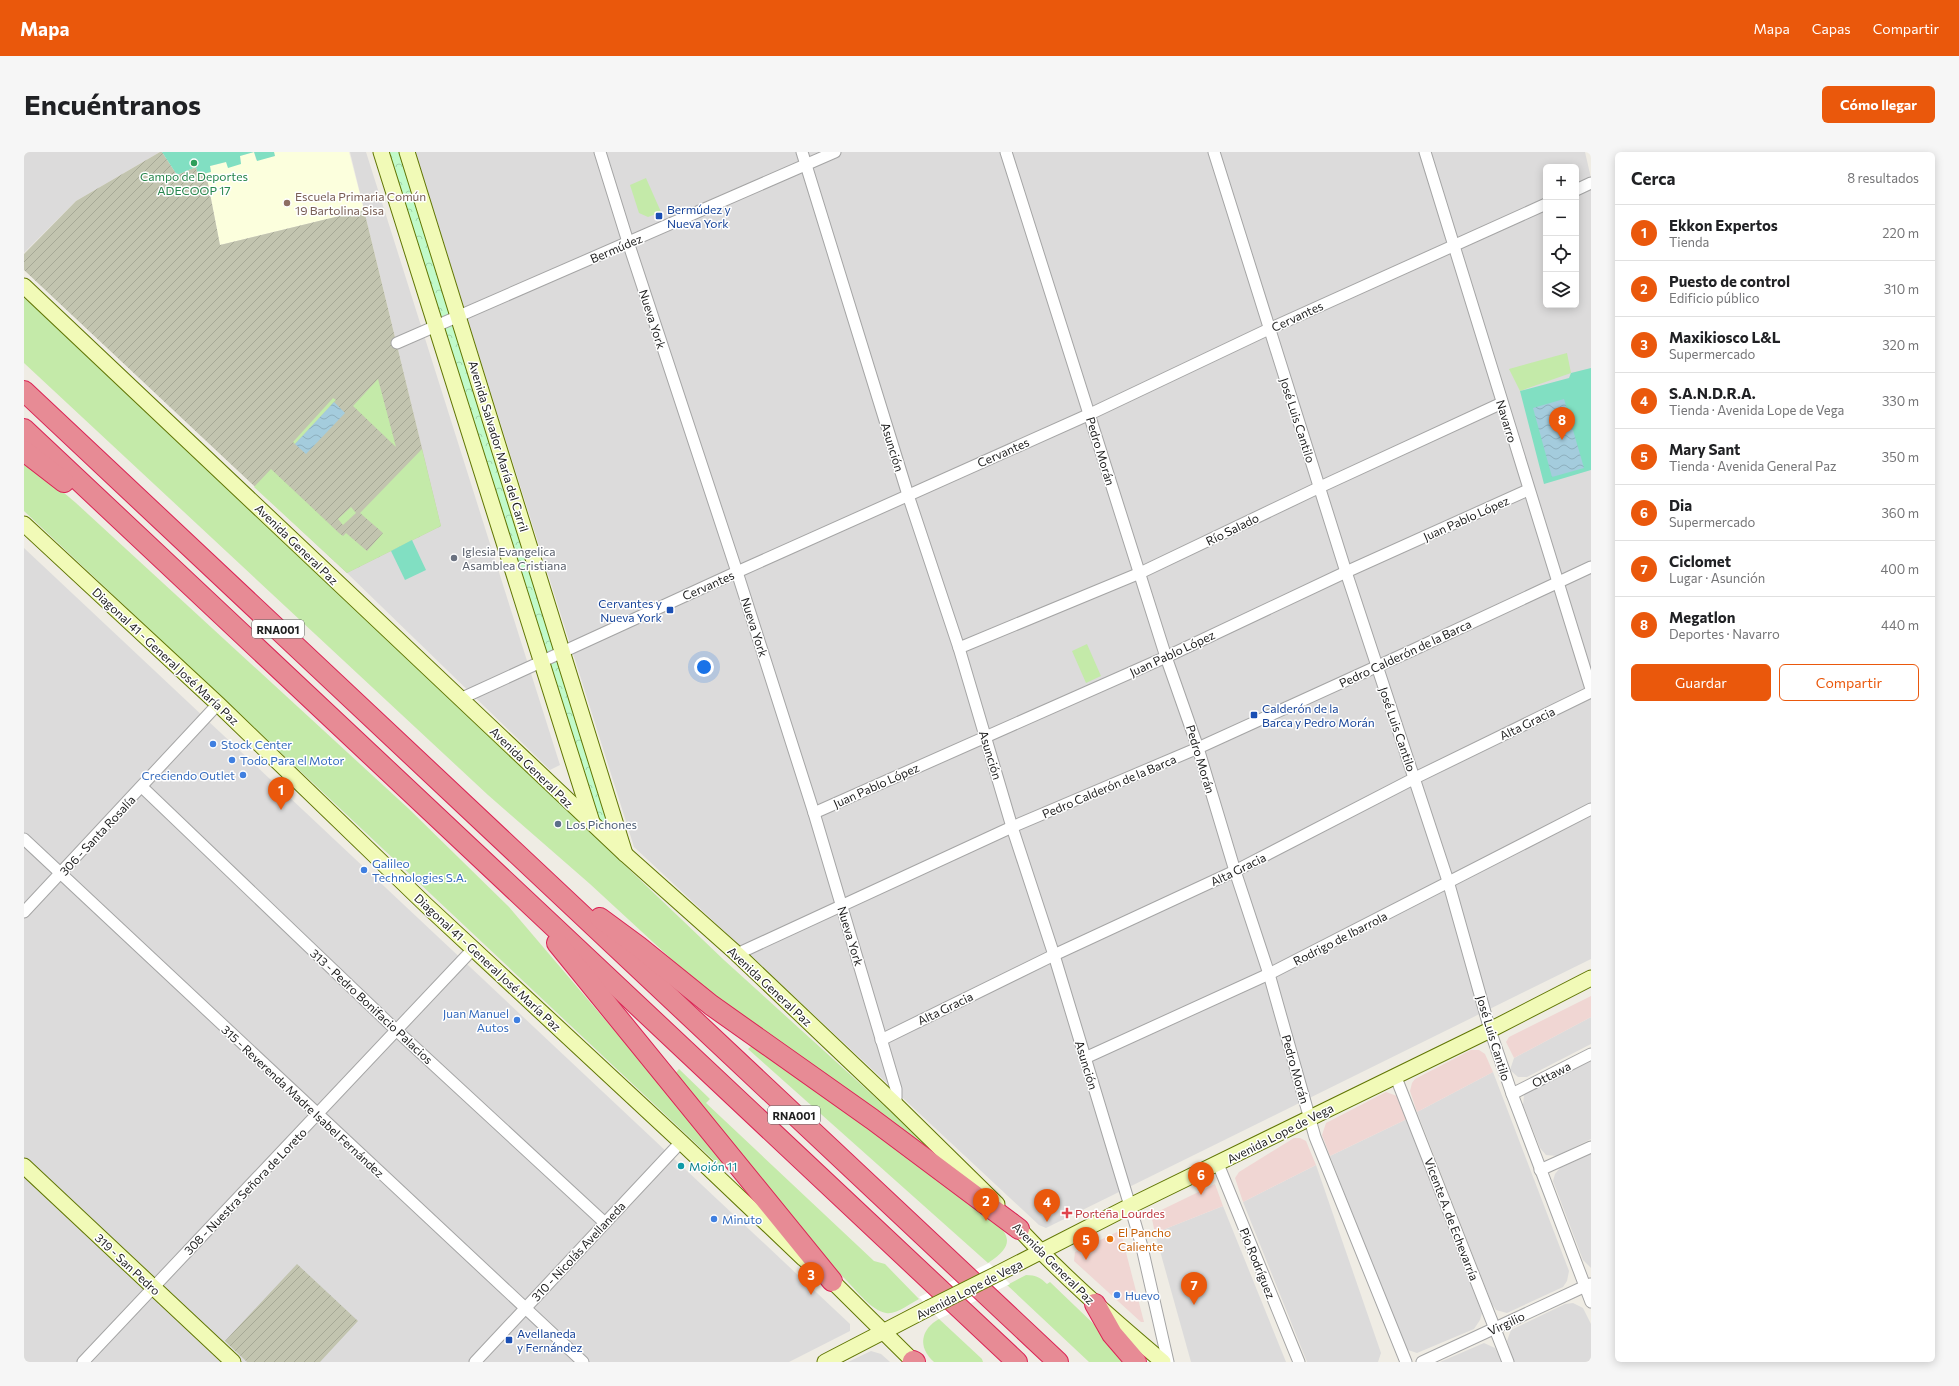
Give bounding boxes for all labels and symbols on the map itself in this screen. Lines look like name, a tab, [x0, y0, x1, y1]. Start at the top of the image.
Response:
marker: Campo de Deportes ADECOOP 17	[189, 158, 199, 168]
place label: Campo de Deportes ADECOOP 17	[140, 169, 248, 197]
place label: Escuela Primaria Común 19 Bartolina Sisa	[295, 189, 426, 217]
marker: Escuela Primaria Común 19 Bartolina Sisa	[282, 198, 292, 208]
place label: Bermúdez y Nueva York	[667, 202, 731, 230]
marker: Bermúdez y Nueva York	[654, 211, 664, 221]
street label: Bermúdez	[588, 231, 644, 265]
street label: Nueva York	[637, 287, 669, 351]
street label: Cervantes	[1269, 298, 1325, 334]
street label: Avenida Salvador María del Carril	[466, 359, 532, 533]
street label: José Luis Cantilo	[1277, 376, 1318, 465]
street label: Navarro	[1494, 398, 1520, 444]
pin: 8	[1549, 407, 1575, 440]
street label: Pedro Morán	[1084, 415, 1118, 487]
street label: Asunción	[879, 421, 907, 473]
street label: Cervantes	[975, 434, 1031, 470]
street label: Juan Pablo López	[1421, 493, 1512, 544]
street label: Avenida General Paz	[253, 501, 341, 587]
street label: Río Salado	[1203, 510, 1261, 548]
place label: Iglesia Evangelica Asamblea Cristiana	[462, 544, 567, 572]
marker: Iglesia Evangelica Asamblea Cristiana	[449, 553, 459, 563]
street label: Cervantes	[680, 567, 736, 603]
street label: Diagonal 41 - General José María Paz	[89, 584, 242, 728]
street label: Nueva York	[739, 595, 771, 659]
place label: Cervantes y Nueva York	[598, 596, 662, 624]
marker: Cervantes y Nueva York	[665, 605, 675, 615]
street label: Pedro Calderón de la Barca	[1337, 616, 1473, 690]
road number: RNA001	[252, 620, 304, 638]
street label: Juan Pablo López	[1127, 627, 1217, 680]
your location	[694, 657, 714, 677]
street label: José Luis Cantilo	[1376, 685, 1419, 774]
place label: Calderón de la Barca y Pedro Morán	[1262, 701, 1375, 729]
street label: Alta Gracia	[1497, 704, 1557, 742]
marker: Calderón de la Barca y Pedro Morán	[1249, 710, 1259, 720]
street label: Pedro Morán	[1184, 723, 1218, 795]
street label: Avenida General Paz	[488, 724, 576, 810]
street label: Asunción	[977, 729, 1005, 781]
place label: Stock Center	[221, 737, 292, 751]
marker: Stock Center	[208, 739, 218, 749]
street label: Pedro Calderón de la Barca	[1040, 751, 1178, 821]
place label: Todo Para el Motor	[240, 753, 345, 767]
marker: Todo Para el Motor	[227, 755, 237, 765]
street label: Juan Pablo López	[831, 760, 922, 811]
place label: Creciendo Outlet	[142, 768, 235, 782]
marker: Creciendo Outlet	[238, 770, 248, 780]
pin: 1	[268, 777, 294, 810]
street label: 306 - Santa Rosalía	[56, 792, 138, 878]
place label: Los Pichones	[566, 817, 637, 831]
marker: Los Pichones	[553, 819, 563, 829]
street label: Alta Gracia	[1208, 850, 1268, 888]
place label: Galileo Technologies S.A.	[372, 856, 467, 884]
marker: Galileo Technologies S.A.	[359, 865, 369, 875]
street label: Diagonal 41 - General José María Paz	[411, 890, 564, 1034]
street label: Nueva York	[835, 904, 867, 968]
street label: Rodrigo de Ibarrola	[1291, 908, 1389, 968]
street label: Avenida General Paz	[725, 943, 815, 1029]
street label: 313 - Pedro Bonifacio Palacios	[308, 946, 436, 1066]
street label: Alta Gracia	[915, 989, 975, 1027]
street label: José Luis Cantilo	[1473, 994, 1514, 1083]
place label: Juan Manuel Autos	[443, 1006, 509, 1034]
marker: Juan Manuel Autos	[512, 1015, 522, 1025]
street label: 315 - Reverenda Madre Isabel Fernández	[219, 1022, 387, 1180]
street label: Pedro Morán	[1279, 1033, 1313, 1105]
street label: Asunción	[1073, 1039, 1101, 1091]
street label: Ottawa	[1529, 1058, 1573, 1090]
street label: Avenida Lope de Vega	[1225, 1100, 1335, 1166]
road number: RNA001	[768, 1106, 820, 1124]
street label: 308 - Nuestra Señora de Loreto	[181, 1125, 309, 1257]
street label: Vicente A. de Echevarría	[1422, 1156, 1482, 1282]
place label: Mojón 11	[689, 1159, 737, 1173]
marker: Mojón 11	[676, 1161, 686, 1171]
pin: 6	[1188, 1162, 1214, 1195]
pin: 2	[973, 1188, 999, 1221]
pin: 4	[1034, 1189, 1060, 1222]
street label: 310 - Nicolás Avellaneda	[528, 1198, 628, 1304]
place label: Porteña Lourdes	[1075, 1206, 1165, 1220]
marker: Porteña Lourdes	[1062, 1208, 1072, 1218]
place label: Minuto	[722, 1212, 762, 1226]
marker: Minuto	[709, 1214, 719, 1224]
street label: Avenida General Paz	[1010, 1219, 1098, 1307]
place label: El Pancho Caliente	[1118, 1225, 1171, 1253]
street label: Pio Rodríguez	[1237, 1226, 1279, 1301]
pin: 5	[1073, 1227, 1099, 1260]
street label: 319 - San Pedro	[93, 1230, 163, 1298]
marker: El Pancho Caliente	[1105, 1234, 1115, 1244]
street label: Avenida Lope de Vega	[914, 1256, 1024, 1322]
pin: 3	[798, 1262, 824, 1295]
pin: 7	[1181, 1272, 1207, 1305]
place label: Huevo	[1125, 1288, 1160, 1302]
marker: Huevo	[1112, 1290, 1122, 1300]
street label: Virgilio	[1485, 1308, 1527, 1338]
place label: Avellaneda y Fernández	[517, 1326, 582, 1354]
marker: Avellaneda y Fernández	[504, 1335, 514, 1345]

